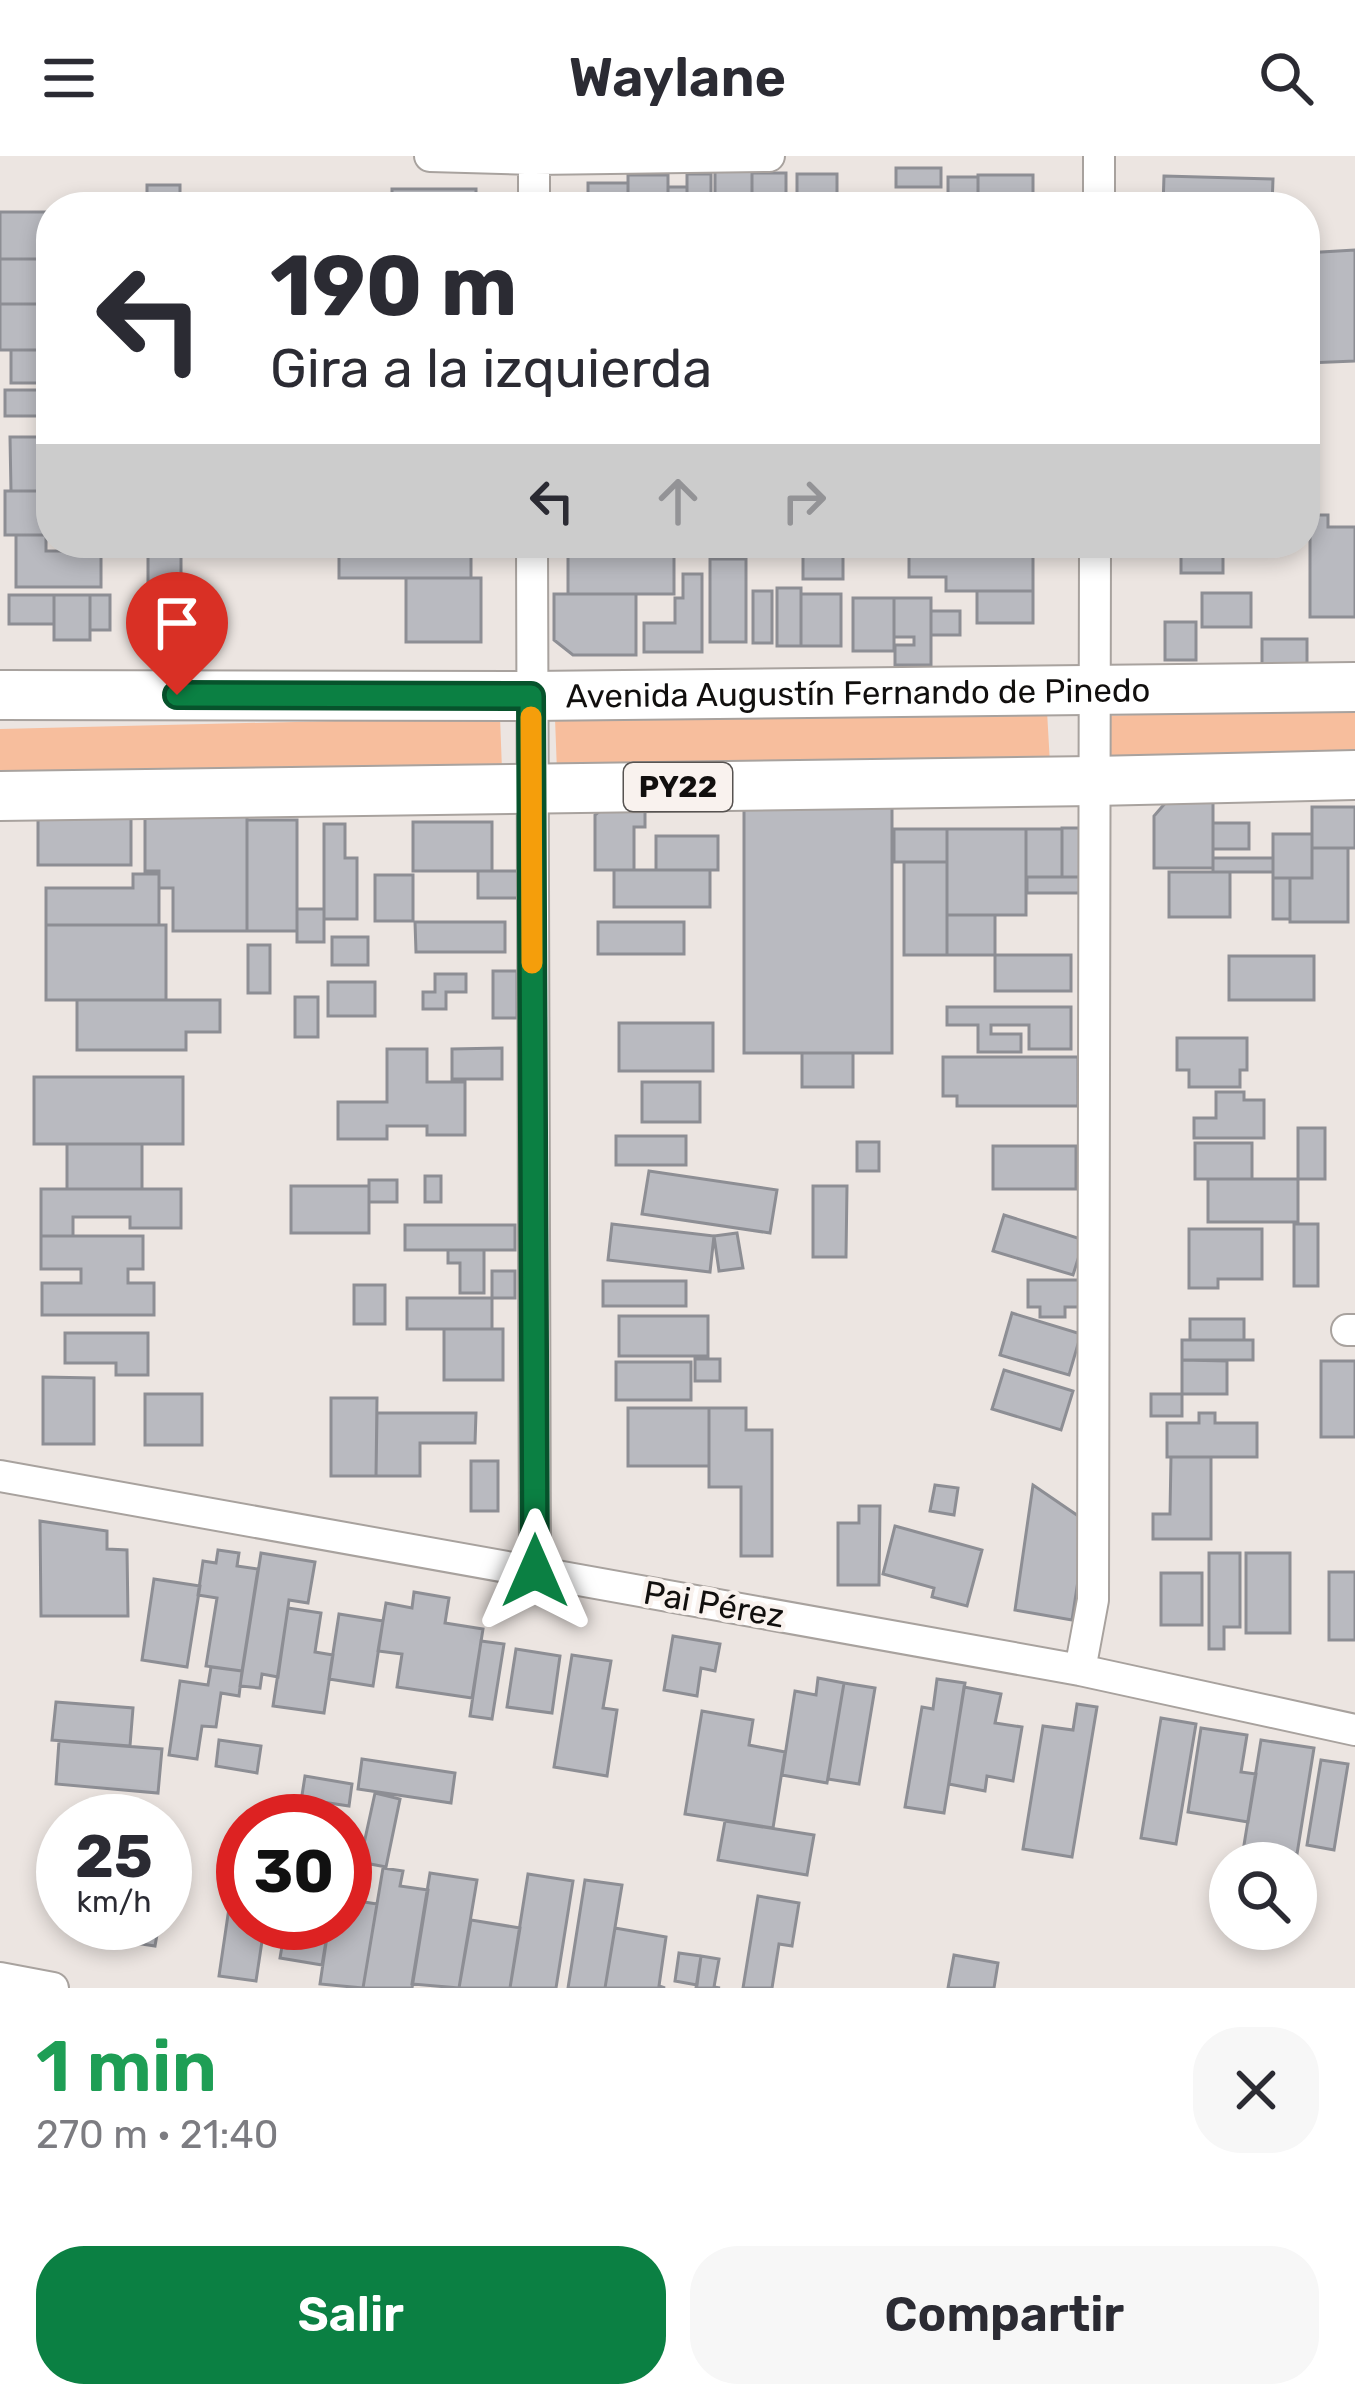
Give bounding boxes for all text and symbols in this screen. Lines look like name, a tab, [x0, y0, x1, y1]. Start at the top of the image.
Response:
icon: menu	[36, 45, 102, 111]
icon: search	[1253, 45, 1319, 111]
text: Waylane	[569, 46, 786, 110]
text: 190 m	[270, 236, 518, 336]
icon: left	[72, 240, 228, 396]
text: Gira a la izquierda	[270, 337, 712, 401]
icon: left	[519, 468, 585, 534]
icon: ahead	[645, 468, 711, 534]
icon: right	[771, 468, 837, 534]
pin	[126, 572, 228, 695]
icon: arrive	[144, 590, 210, 656]
street label: Avenida Augustín Fernando de Pinedo	[565, 670, 1151, 715]
road number: PY22	[624, 763, 732, 811]
position arrow	[472, 1508, 598, 1634]
street label: Pai Pérez	[641, 1572, 787, 1636]
speed limit sign: 30	[216, 1794, 372, 1950]
text: 25	[75, 1821, 153, 1892]
map controls	[1209, 1842, 1317, 1950]
button: search	[1209, 1842, 1317, 1950]
text: km/h	[77, 1884, 151, 1920]
text: 1 min	[36, 2024, 217, 2109]
button: close	[1193, 2027, 1319, 2153]
text: 270 m · 21:40	[36, 2112, 278, 2158]
button: Salir	[36, 2246, 666, 2384]
button: Compartir	[690, 2246, 1319, 2384]

